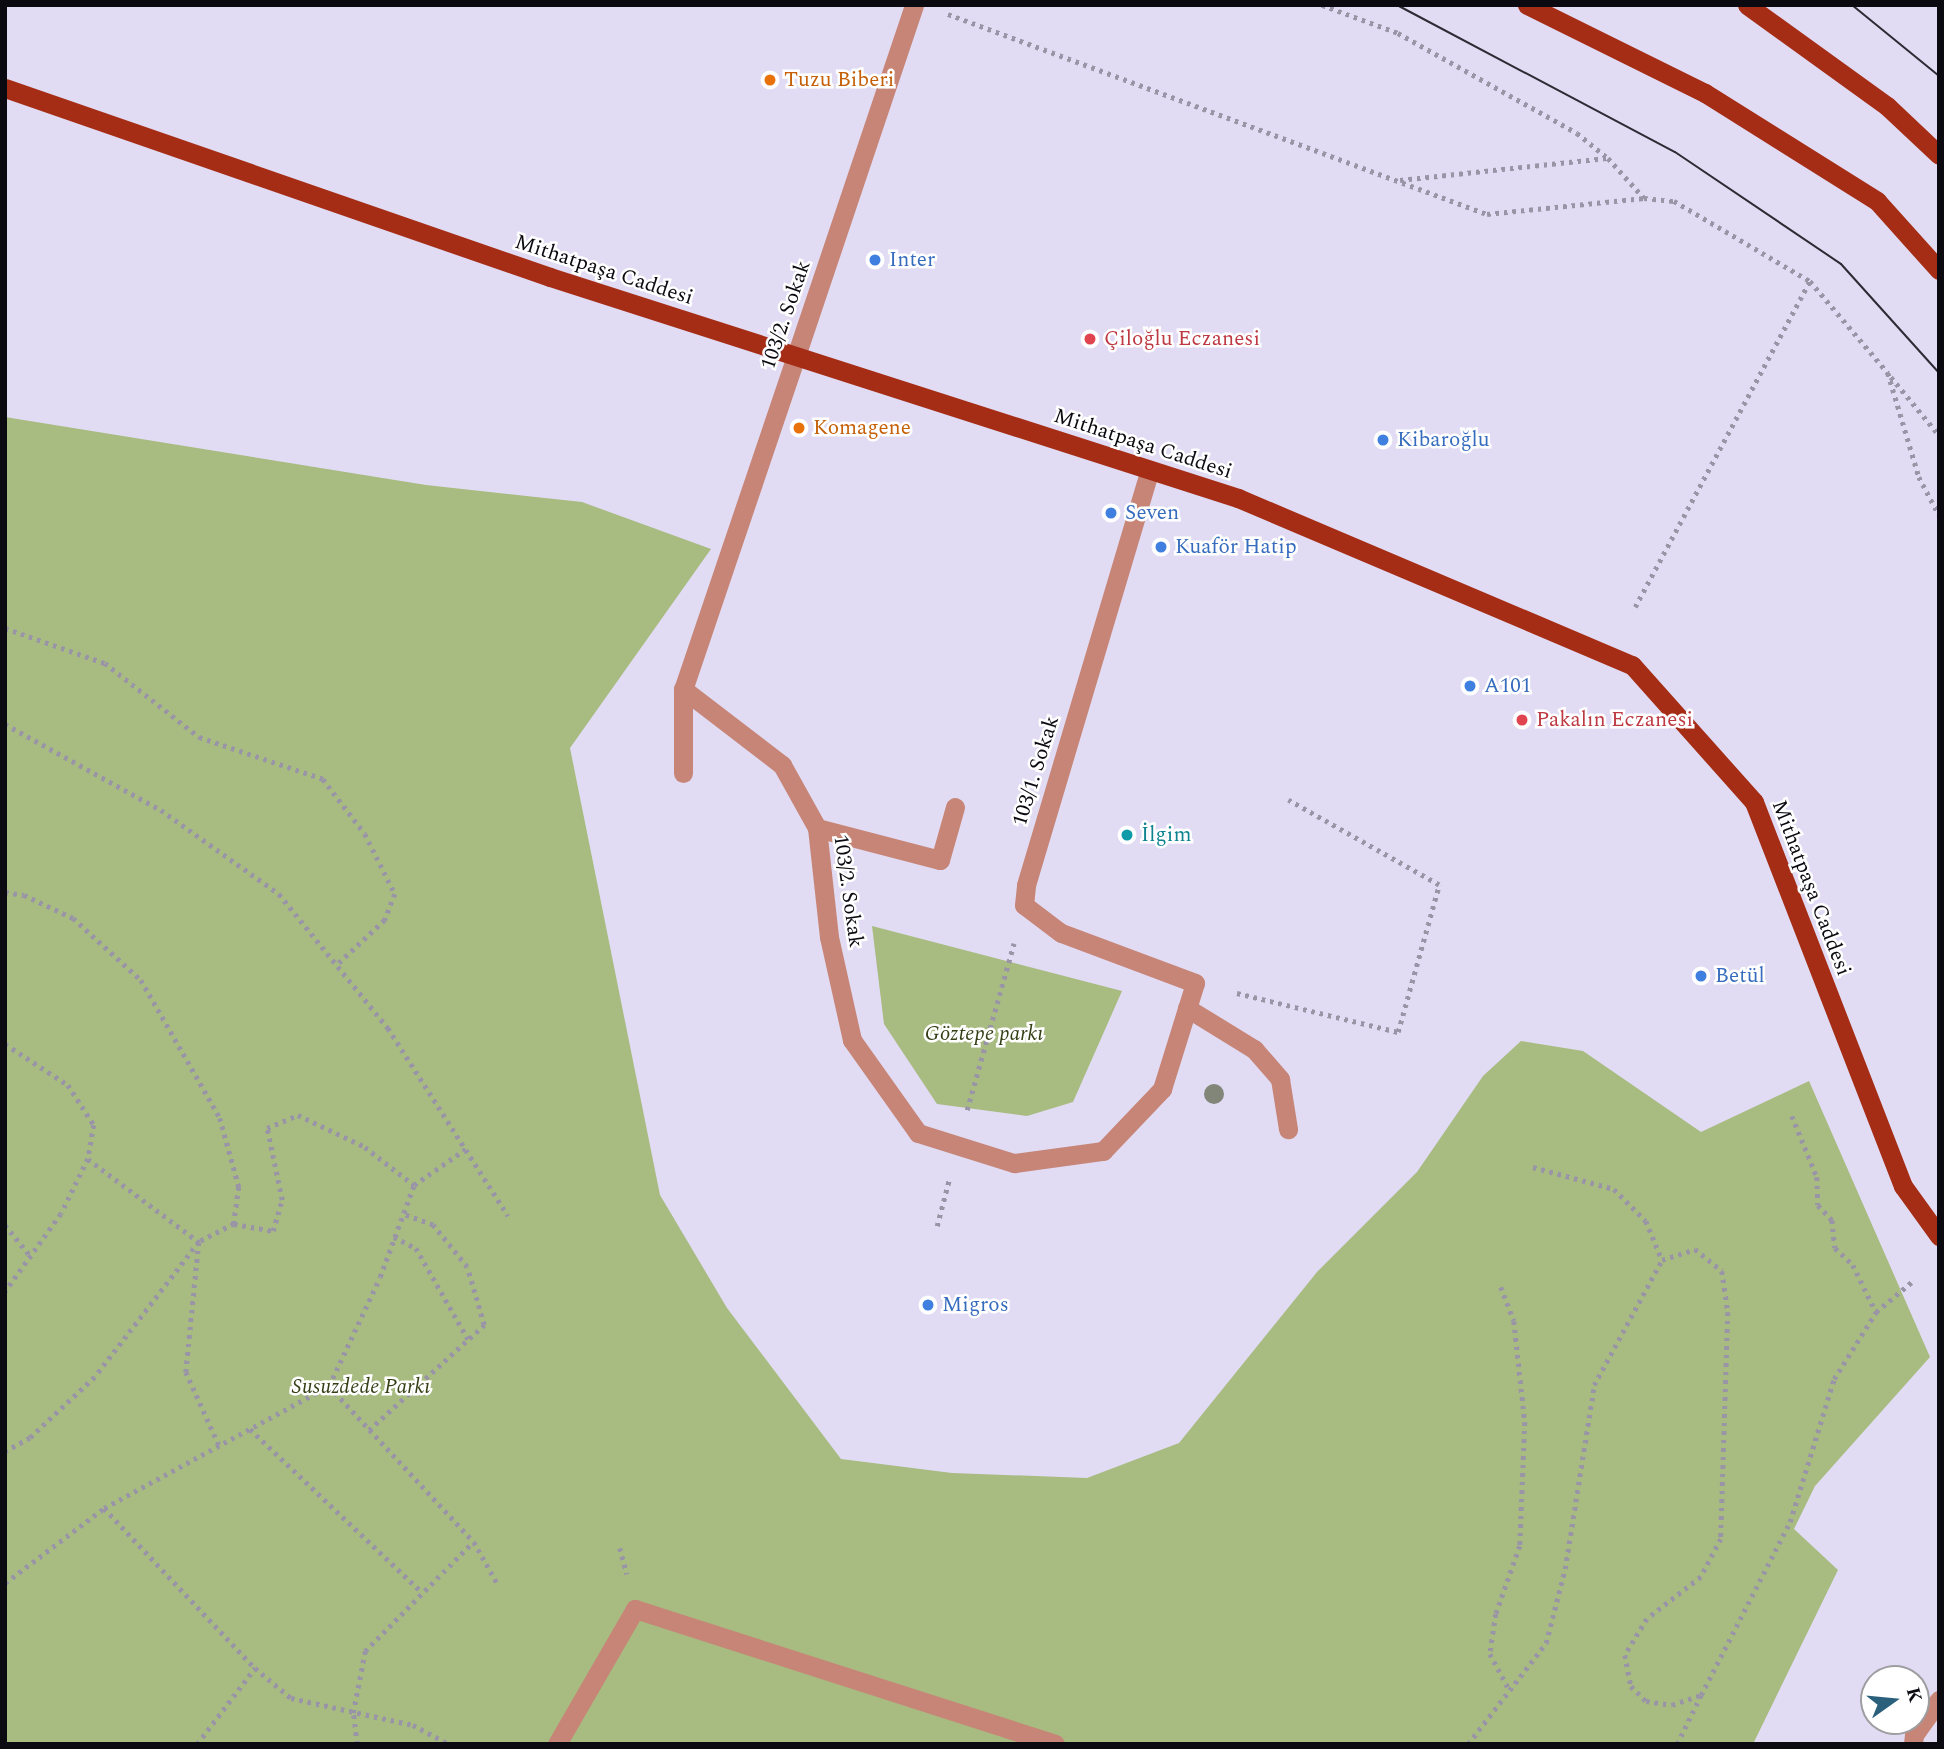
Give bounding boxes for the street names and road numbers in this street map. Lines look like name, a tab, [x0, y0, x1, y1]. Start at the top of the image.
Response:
street label: Mithatpaşa Caddesi	[512, 229, 696, 311]
street label: 103/2. Sokak	[756, 257, 816, 373]
street label: Mithatpaşa Caddesi	[1051, 403, 1235, 485]
street label: 103/1. Sokak	[1007, 713, 1065, 829]
street label: Mithatpaşa Caddesi	[1766, 797, 1856, 979]
street label: 103/2. Sokak	[828, 833, 868, 949]

